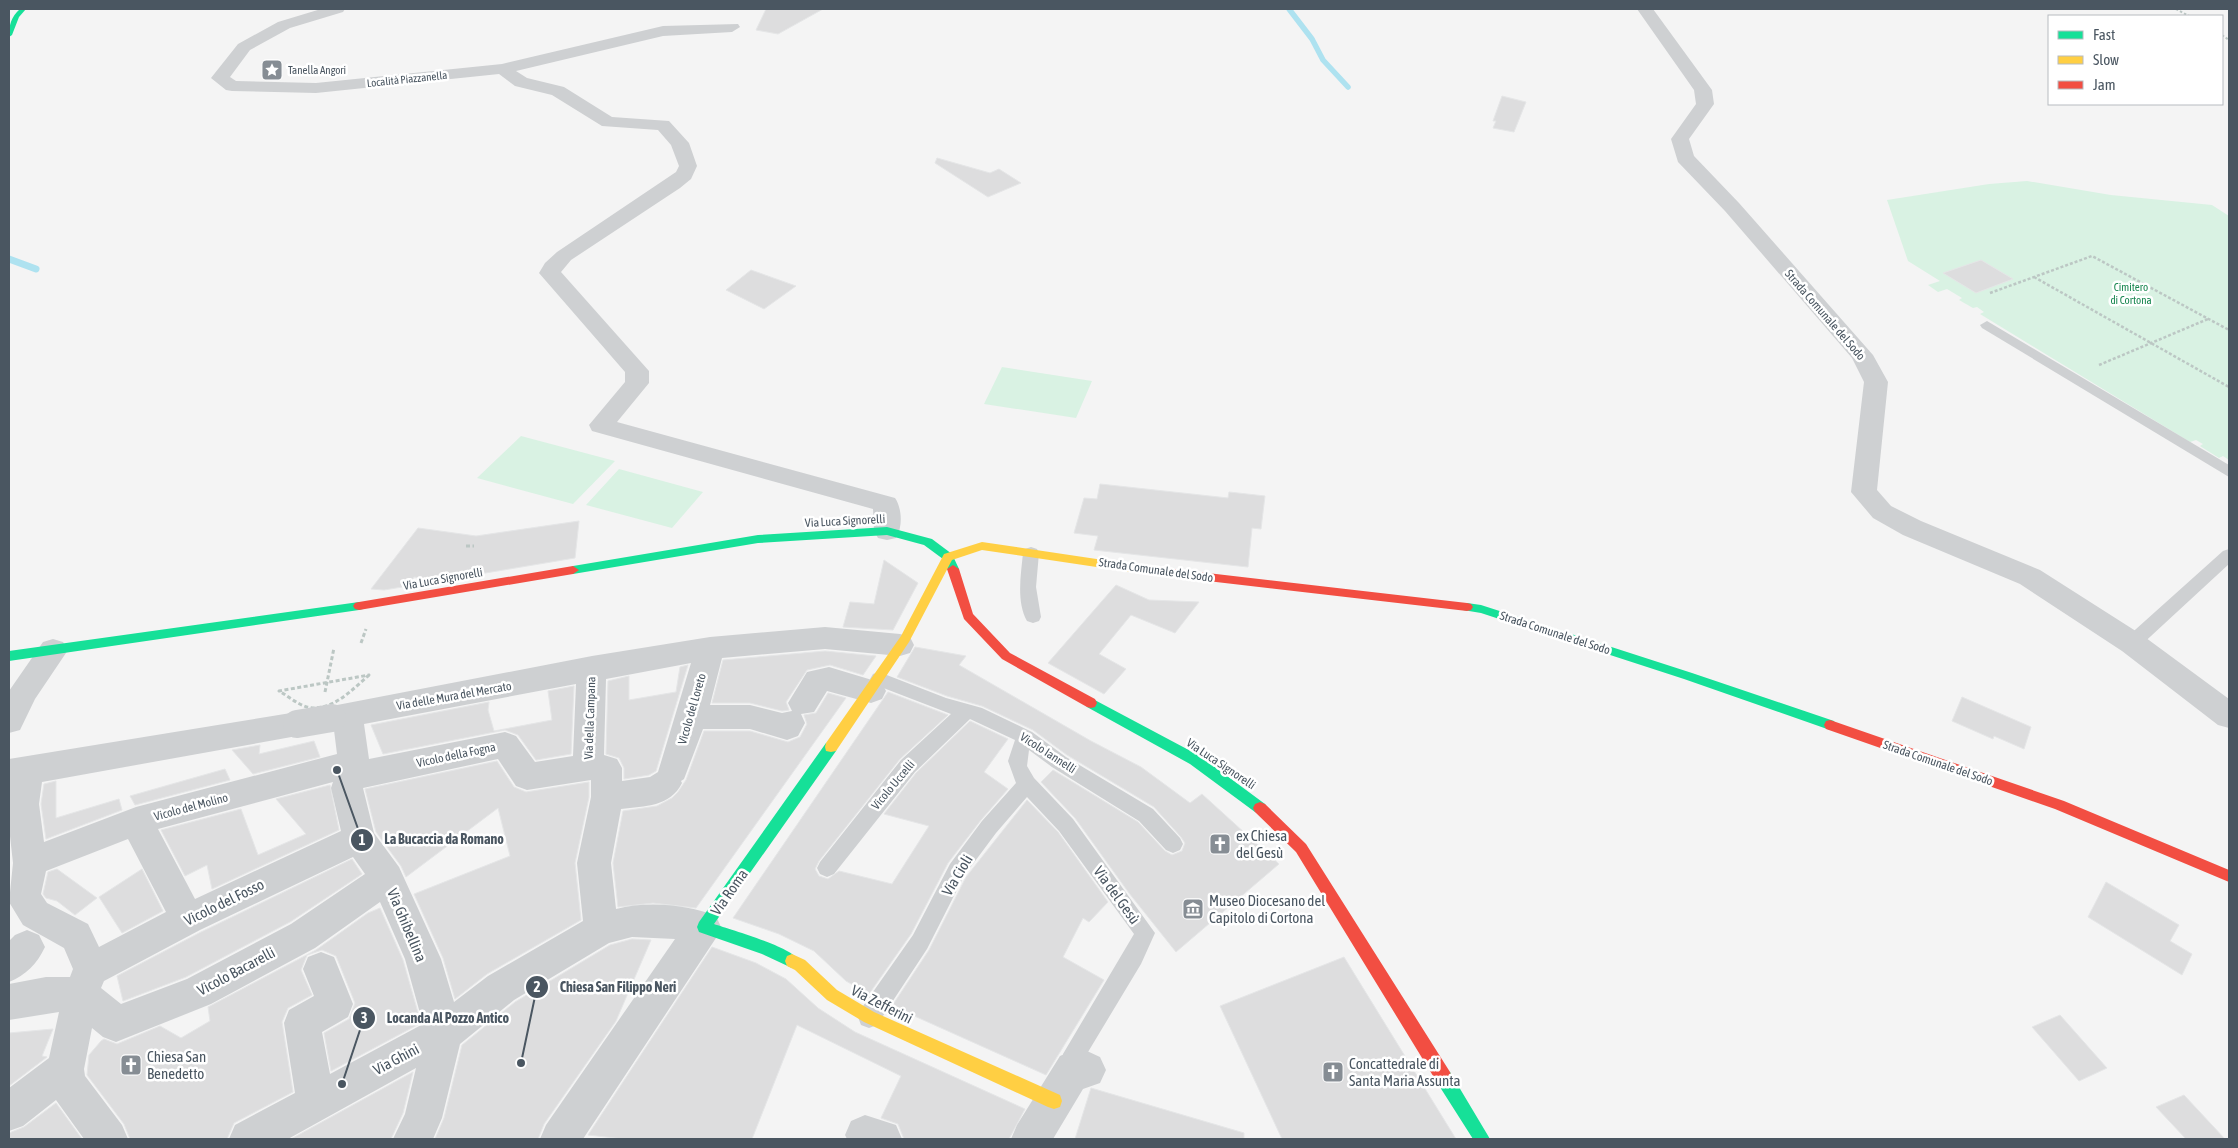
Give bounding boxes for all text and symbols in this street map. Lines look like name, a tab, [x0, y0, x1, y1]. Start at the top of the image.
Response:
legend	[2048, 15, 2223, 105]
text: Fast	[2093, 26, 2115, 43]
text: Slow	[2093, 51, 2119, 68]
place icon: Tanella Angori	[260, 58, 284, 82]
place label: Tanella Angori	[288, 64, 346, 76]
street label: Località Piazzanella	[366, 69, 448, 89]
text: Jam	[2093, 76, 2116, 93]
street label: Strada Comunale del Sodo	[1782, 267, 1868, 363]
park label: Cimitero di Cortona	[2110, 281, 2152, 306]
street label: Via Luca Signorelli	[804, 512, 886, 530]
street label: Strada Comunale del Sodo	[1098, 555, 1214, 585]
street label: Via Luca Signorelli	[402, 565, 484, 593]
street label: Strada Comunale del Sodo	[1498, 609, 1612, 658]
street label: Vicolo del Loreto	[675, 672, 709, 746]
street label: Via della Campana	[582, 676, 598, 760]
street label: Via delle Mura del Mercato	[395, 679, 513, 713]
street label: Vicolo Iannelli	[1017, 730, 1079, 776]
street label: Via Luca Signorelli	[1184, 736, 1258, 792]
street label: Strada Comunale del Sodo	[1881, 738, 1995, 789]
street label: Vicolo della Fogna	[415, 740, 497, 770]
street label: Vicolo Uccelli	[868, 758, 918, 812]
street label: Vicolo del Molino	[152, 790, 230, 824]
callout: La Bucaccia da Romano	[349, 825, 514, 854]
place label: ex Chiesa del Gesù	[1236, 827, 1287, 861]
text: 1	[358, 831, 366, 848]
text: La Bucaccia da Romano	[384, 831, 504, 847]
church icon: ex Chiesa del Gesù	[1208, 832, 1232, 856]
street label: Via Cioli	[938, 852, 976, 898]
street label: Via del Gesù	[1090, 863, 1144, 927]
street label: Via Roma	[707, 866, 751, 918]
street label: Vicolo del Fosso	[181, 875, 267, 929]
street label: Via Ghibellina	[384, 886, 430, 964]
place label: Museo Diocesano del Capitolo di Cortona	[1209, 892, 1325, 926]
museum icon: Museo Diocesano del Capitolo di Cortona	[1181, 897, 1205, 921]
street label: Vicolo Bacarelli	[194, 943, 278, 999]
callout: Chiesa San Filippo Neri	[524, 973, 686, 1002]
text: 2	[533, 978, 541, 995]
text: Chiesa San Filippo Neri	[560, 979, 676, 995]
street label: Via Zefferini	[848, 981, 916, 1027]
callout: Locanda Al Pozzo Antico	[352, 1003, 519, 1032]
text: 3	[360, 1009, 368, 1026]
text: Locanda Al Pozzo Antico	[387, 1010, 510, 1026]
street label: Via Ghini	[370, 1040, 422, 1078]
place label: Chiesa San Benedetto	[147, 1048, 206, 1082]
church icon: Chiesa San Benedetto	[119, 1053, 143, 1077]
place label: Concattedrale di Santa Maria Assunta	[1349, 1055, 1461, 1089]
church icon: Concattedrale di Santa Maria Assunta	[1321, 1060, 1345, 1084]

